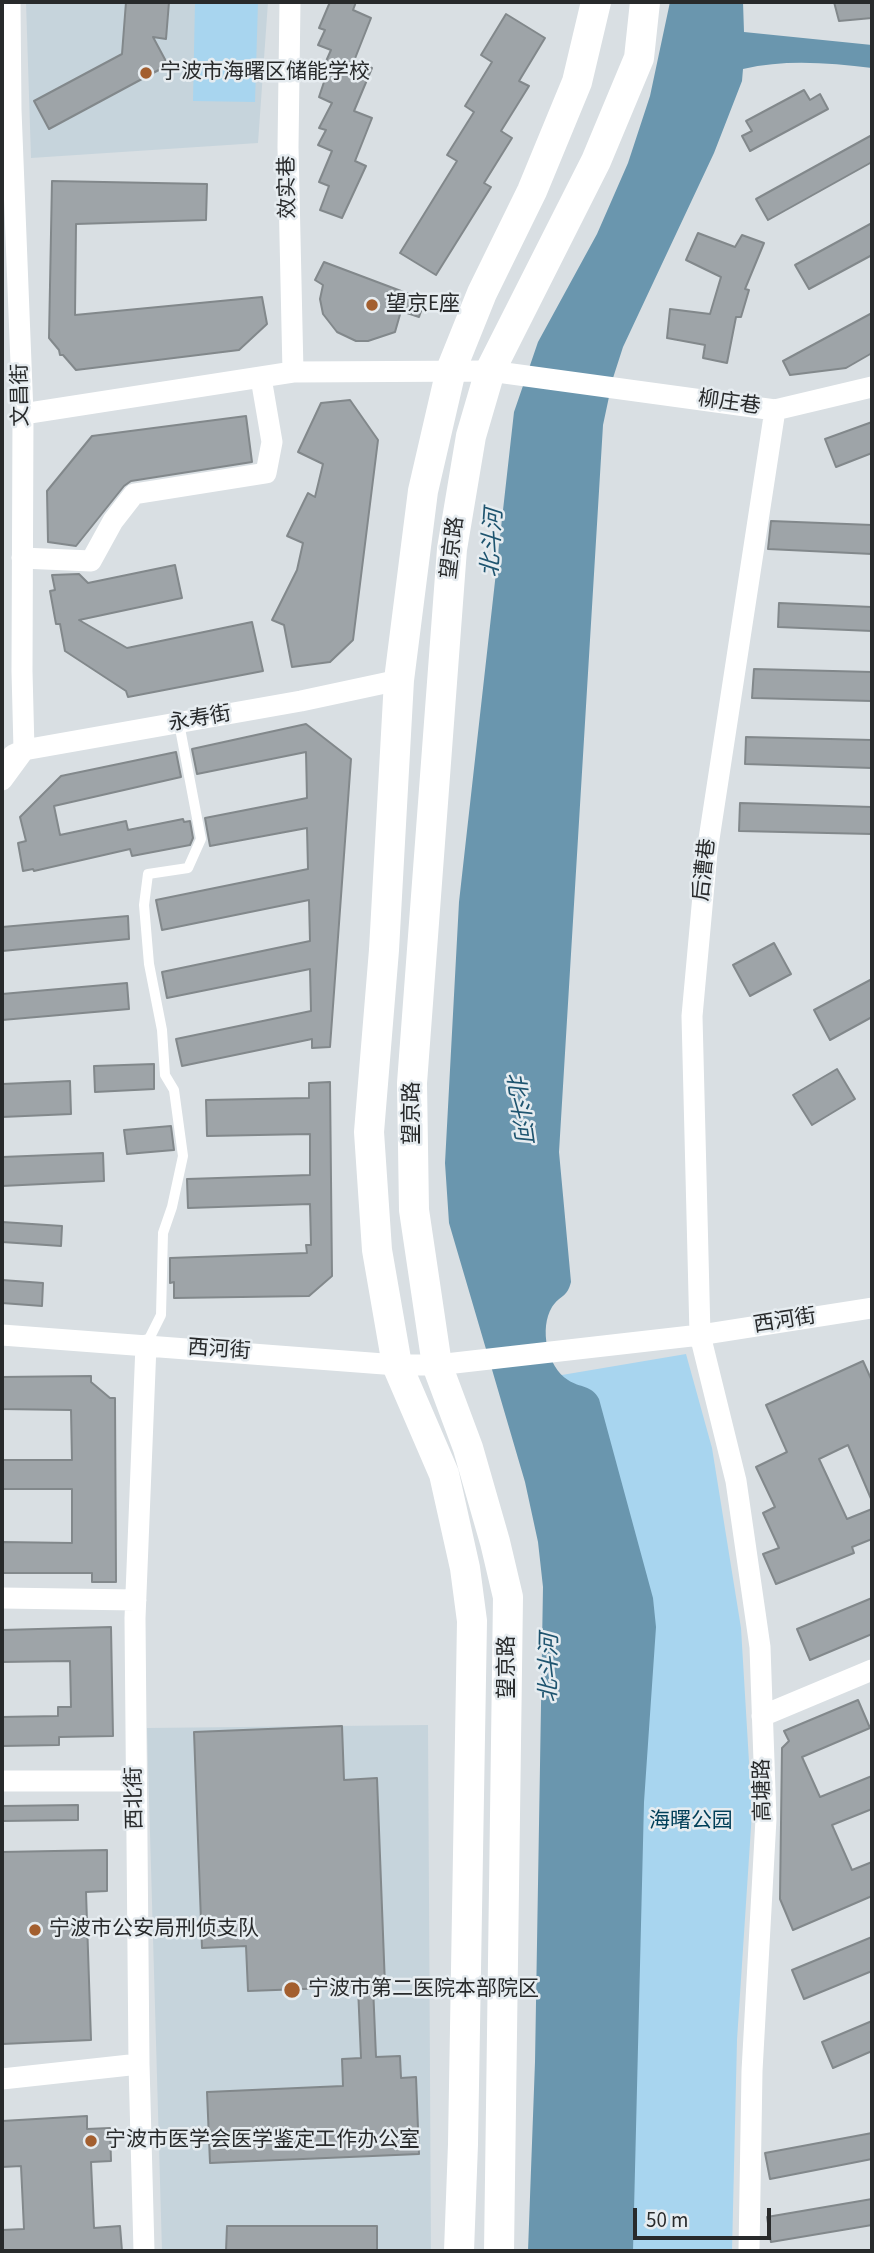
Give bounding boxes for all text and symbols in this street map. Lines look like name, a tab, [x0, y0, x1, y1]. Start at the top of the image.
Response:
place label: 宁波市海曙区储能学校	[160, 60, 370, 86]
marker: 宁波市海曙区储能学校	[138, 65, 154, 81]
street label: 效实巷	[276, 155, 302, 219]
place label: 望京E座	[386, 292, 460, 318]
marker: 望京E座	[364, 297, 380, 313]
street label: 文昌街	[9, 363, 35, 427]
street label: 柳庄巷	[696, 387, 762, 421]
water label: 北斗河	[478, 508, 510, 578]
street label: 望京路	[438, 515, 470, 581]
street label: 永寿街	[167, 702, 233, 738]
street label: 后漕巷	[690, 837, 722, 903]
water label: 北斗河	[499, 1071, 535, 1143]
street label: 望京路	[400, 1082, 426, 1144]
street label: 西河街	[752, 1305, 818, 1339]
street label: 西河街	[187, 1336, 251, 1366]
water label: 北斗河	[537, 1633, 565, 1703]
street label: 望京路	[495, 1636, 521, 1698]
street label: 高塘路	[751, 1758, 777, 1822]
street label: 西北街	[123, 1766, 149, 1830]
park label: 海曙公园	[649, 1809, 733, 1835]
place label: 宁波市公安局刑侦支队	[49, 1917, 259, 1943]
marker: 宁波市公安局刑侦支队	[27, 1922, 43, 1938]
place label: 宁波市第二医院本部院区	[308, 1977, 539, 2003]
marker: 宁波市第二医院本部院区	[282, 1980, 302, 2000]
place label: 宁波市医学会医学鉴定工作办公室	[105, 2128, 420, 2154]
marker: 宁波市医学会医学鉴定工作办公室	[83, 2133, 99, 2149]
scale bar	[636, 2194, 774, 2238]
text: 50 m	[646, 2205, 688, 2235]

